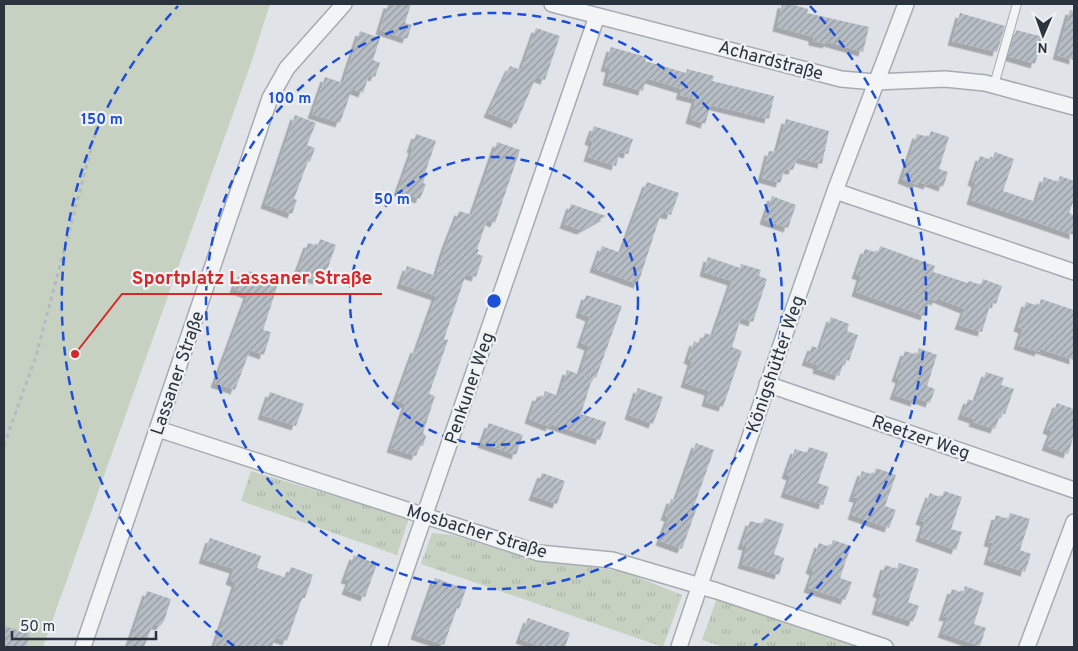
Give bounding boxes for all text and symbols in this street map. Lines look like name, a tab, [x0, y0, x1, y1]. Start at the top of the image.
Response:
north arrow	[1018, 10, 1068, 60]
street label: Achardstraße	[716, 36, 826, 86]
text: N	[1037, 38, 1048, 55]
text: 100 m	[269, 90, 311, 109]
text: 150 m	[81, 111, 123, 130]
text: 50 m	[374, 191, 410, 210]
callout: Sportplatz Lassaner Straße	[122, 260, 382, 294]
text: Sportplatz Lassaner Straße	[132, 267, 372, 291]
centre of rings	[485, 292, 503, 310]
street label: Königshütter Weg	[742, 293, 811, 436]
street label: Lassaner Straße	[146, 308, 210, 439]
street label: Penkuner Weg	[441, 329, 500, 448]
street label: Reetzer Weg	[868, 411, 973, 466]
street label: Mosbacher Straße	[403, 500, 550, 565]
scale bar	[12, 608, 156, 640]
text: 50 m	[20, 618, 55, 637]

